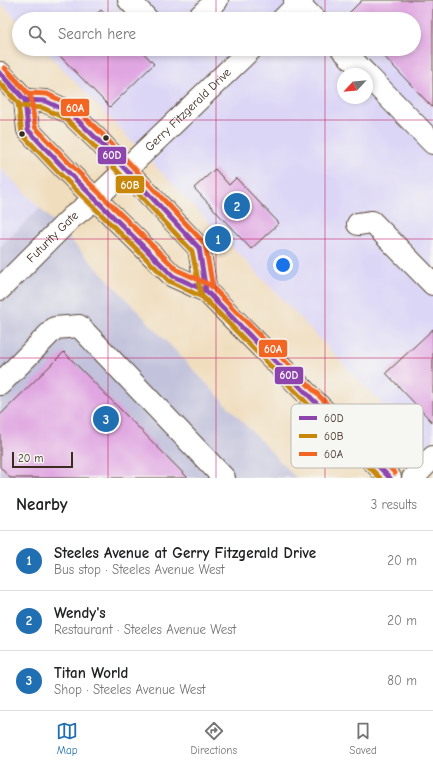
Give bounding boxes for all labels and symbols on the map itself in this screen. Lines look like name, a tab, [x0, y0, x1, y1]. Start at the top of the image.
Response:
street label: Gerry Fitzgerald Drive	[142, 65, 234, 154]
north arrow	[337, 68, 373, 104]
line badge: 60A	[60, 98, 90, 117]
text: 60A	[66, 102, 84, 115]
unlabelled marker	[17, 129, 27, 139]
unlabelled marker	[101, 133, 111, 143]
line badge: 60D	[97, 146, 127, 165]
text: 60D	[103, 149, 122, 162]
line badge: 60B	[115, 175, 145, 194]
text: 60B	[121, 179, 140, 192]
pin: 2	[224, 191, 250, 221]
street label: Futurity Gate	[24, 208, 81, 265]
pin: 1	[205, 224, 231, 254]
your location	[273, 255, 293, 275]
line badge: 60A	[258, 339, 288, 358]
text: 60A	[264, 343, 282, 356]
line badge: 60D	[274, 366, 304, 385]
text: 60D	[280, 369, 299, 382]
pin: 3	[93, 404, 119, 434]
legend	[291, 404, 423, 468]
text: 60D	[324, 412, 344, 425]
text: 60B	[324, 430, 344, 443]
text: 60A	[324, 448, 344, 461]
scale bar	[12, 450, 73, 469]

